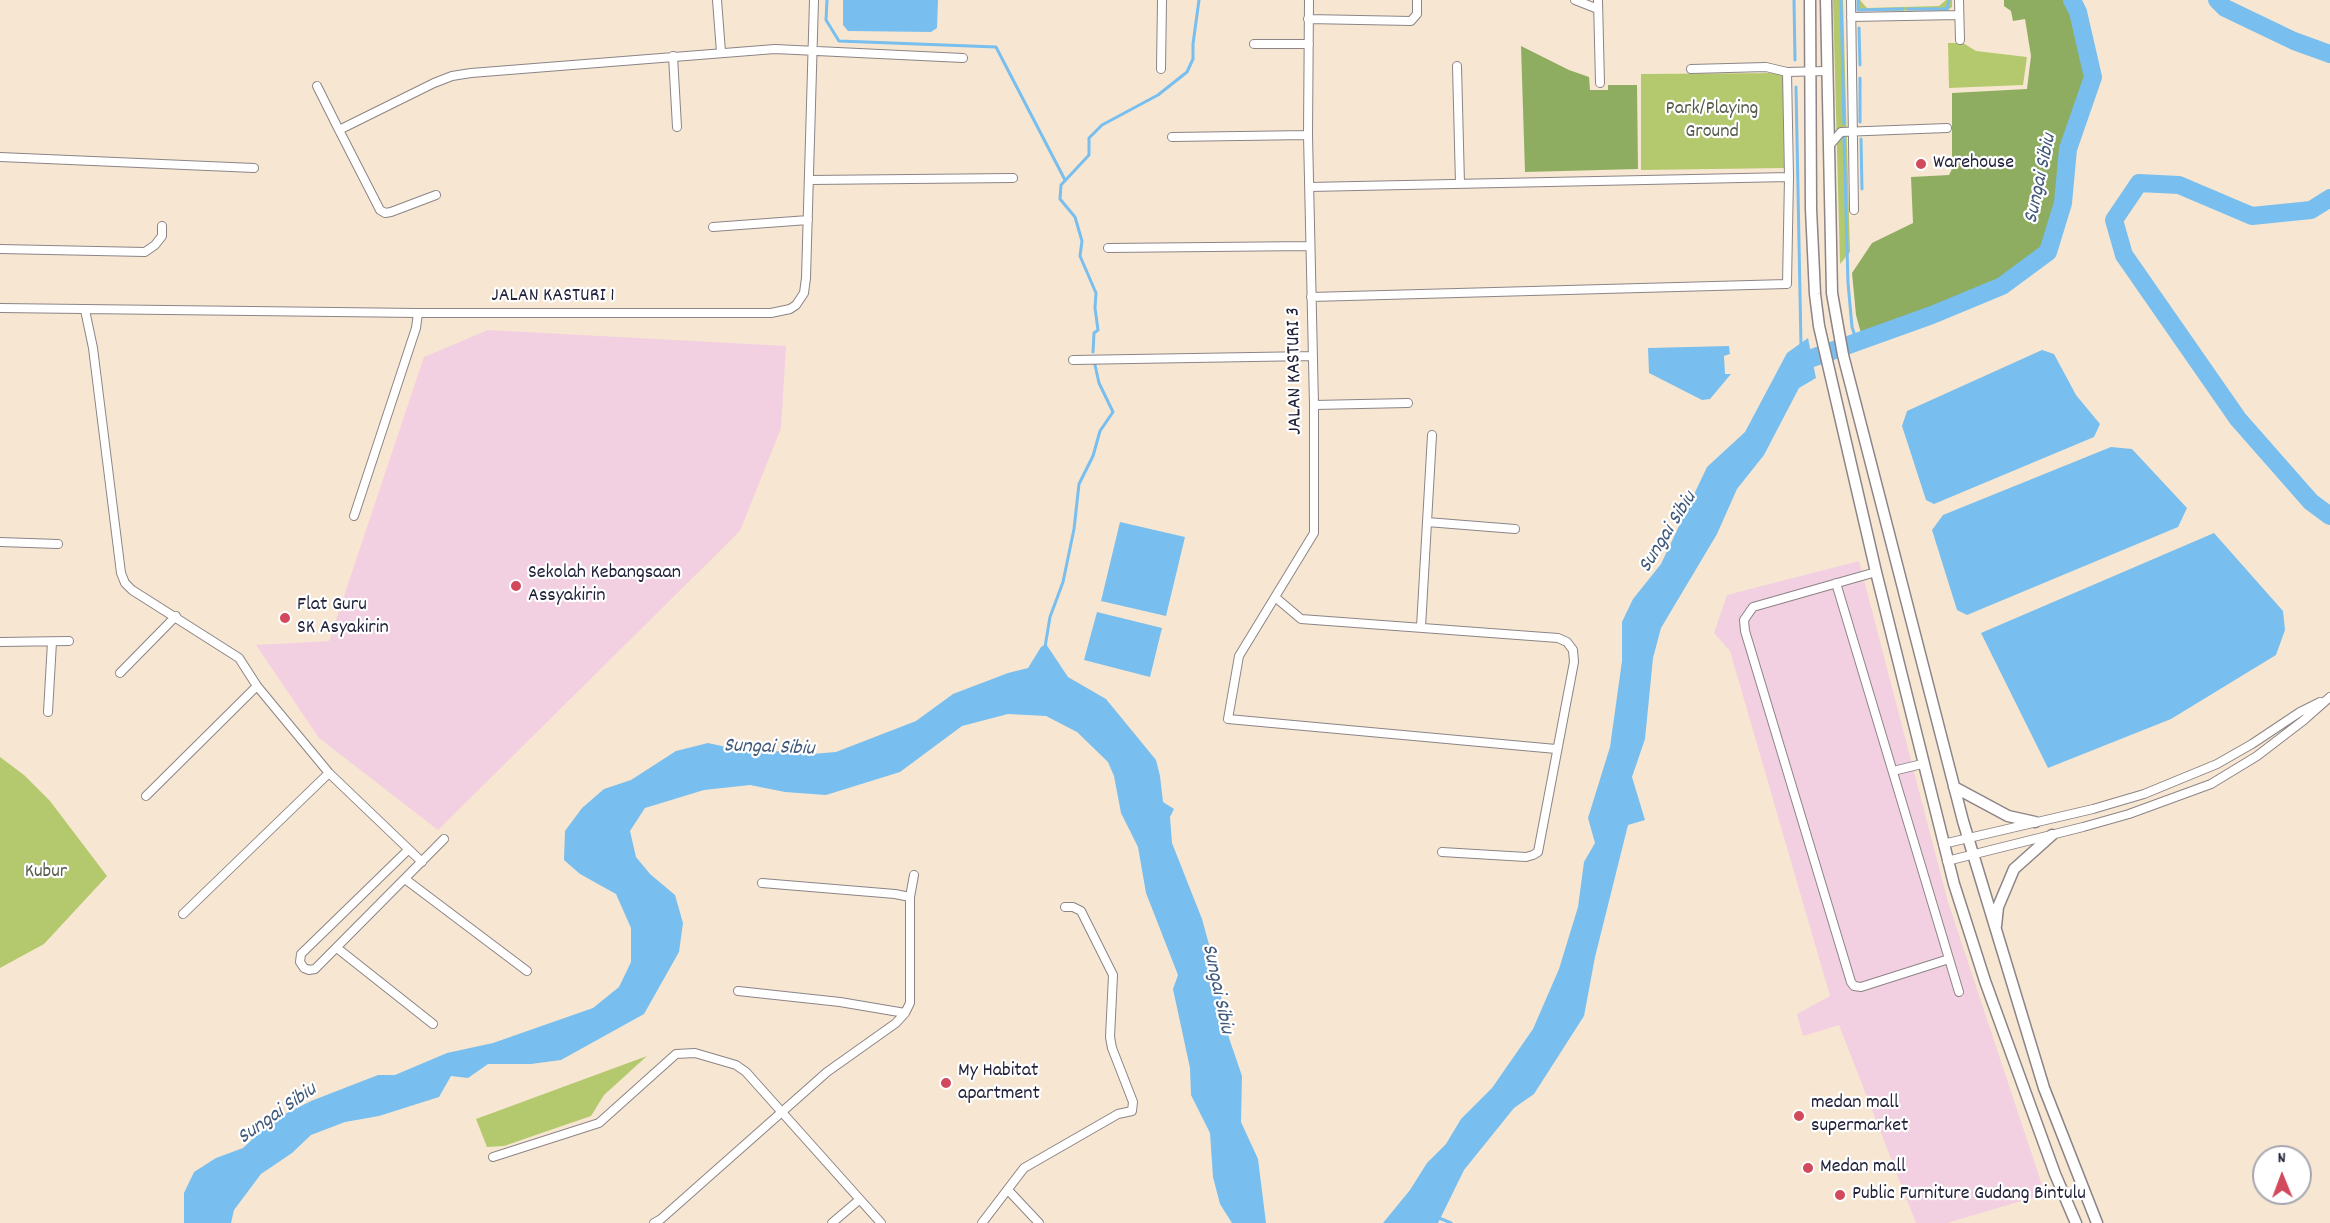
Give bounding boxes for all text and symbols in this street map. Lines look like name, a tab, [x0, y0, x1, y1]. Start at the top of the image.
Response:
park label: Park/Playing Ground	[1666, 98, 1758, 145]
water label: Sungai Sibiu	[2020, 132, 2064, 226]
place label: Warehouse	[1933, 152, 2014, 176]
marker: Warehouse	[1914, 157, 1928, 171]
street label: JALAN KASTURI 1	[491, 285, 615, 309]
street label: JALAN KASTURI 3	[1283, 307, 1309, 435]
water label: Sungai Sibiu	[1634, 488, 1704, 578]
place label: Sekolah Kebangsaan Assyakirin	[528, 562, 681, 609]
marker: Sekolah Kebangsaan Assyakirin	[509, 579, 523, 593]
place label: Flat Guru SK Asyakirin	[297, 594, 389, 641]
marker: Flat Guru SK Asyakirin	[278, 611, 292, 625]
water label: Sungai Sibiu	[723, 735, 815, 763]
park label: Kubur	[25, 861, 67, 885]
water label: Sungai Sibiu	[1194, 942, 1238, 1036]
place label: My Habitat apartment	[958, 1060, 1040, 1107]
marker: My Habitat apartment	[939, 1076, 953, 1090]
water label: Sungai Sibiu	[234, 1079, 322, 1151]
place label: medan mall supermarket	[1811, 1092, 1908, 1139]
marker: medan mall supermarket	[1792, 1109, 1806, 1123]
north arrow	[2252, 1145, 2312, 1205]
text: N	[2278, 1147, 2286, 1170]
place label: Medan mall	[1820, 1156, 1906, 1180]
marker: Medan mall	[1801, 1161, 1815, 1175]
place label: Public Furniture Gudang Bintulu	[1852, 1183, 2086, 1207]
marker: Public Furniture Gudang Bintulu	[1833, 1188, 1847, 1202]

